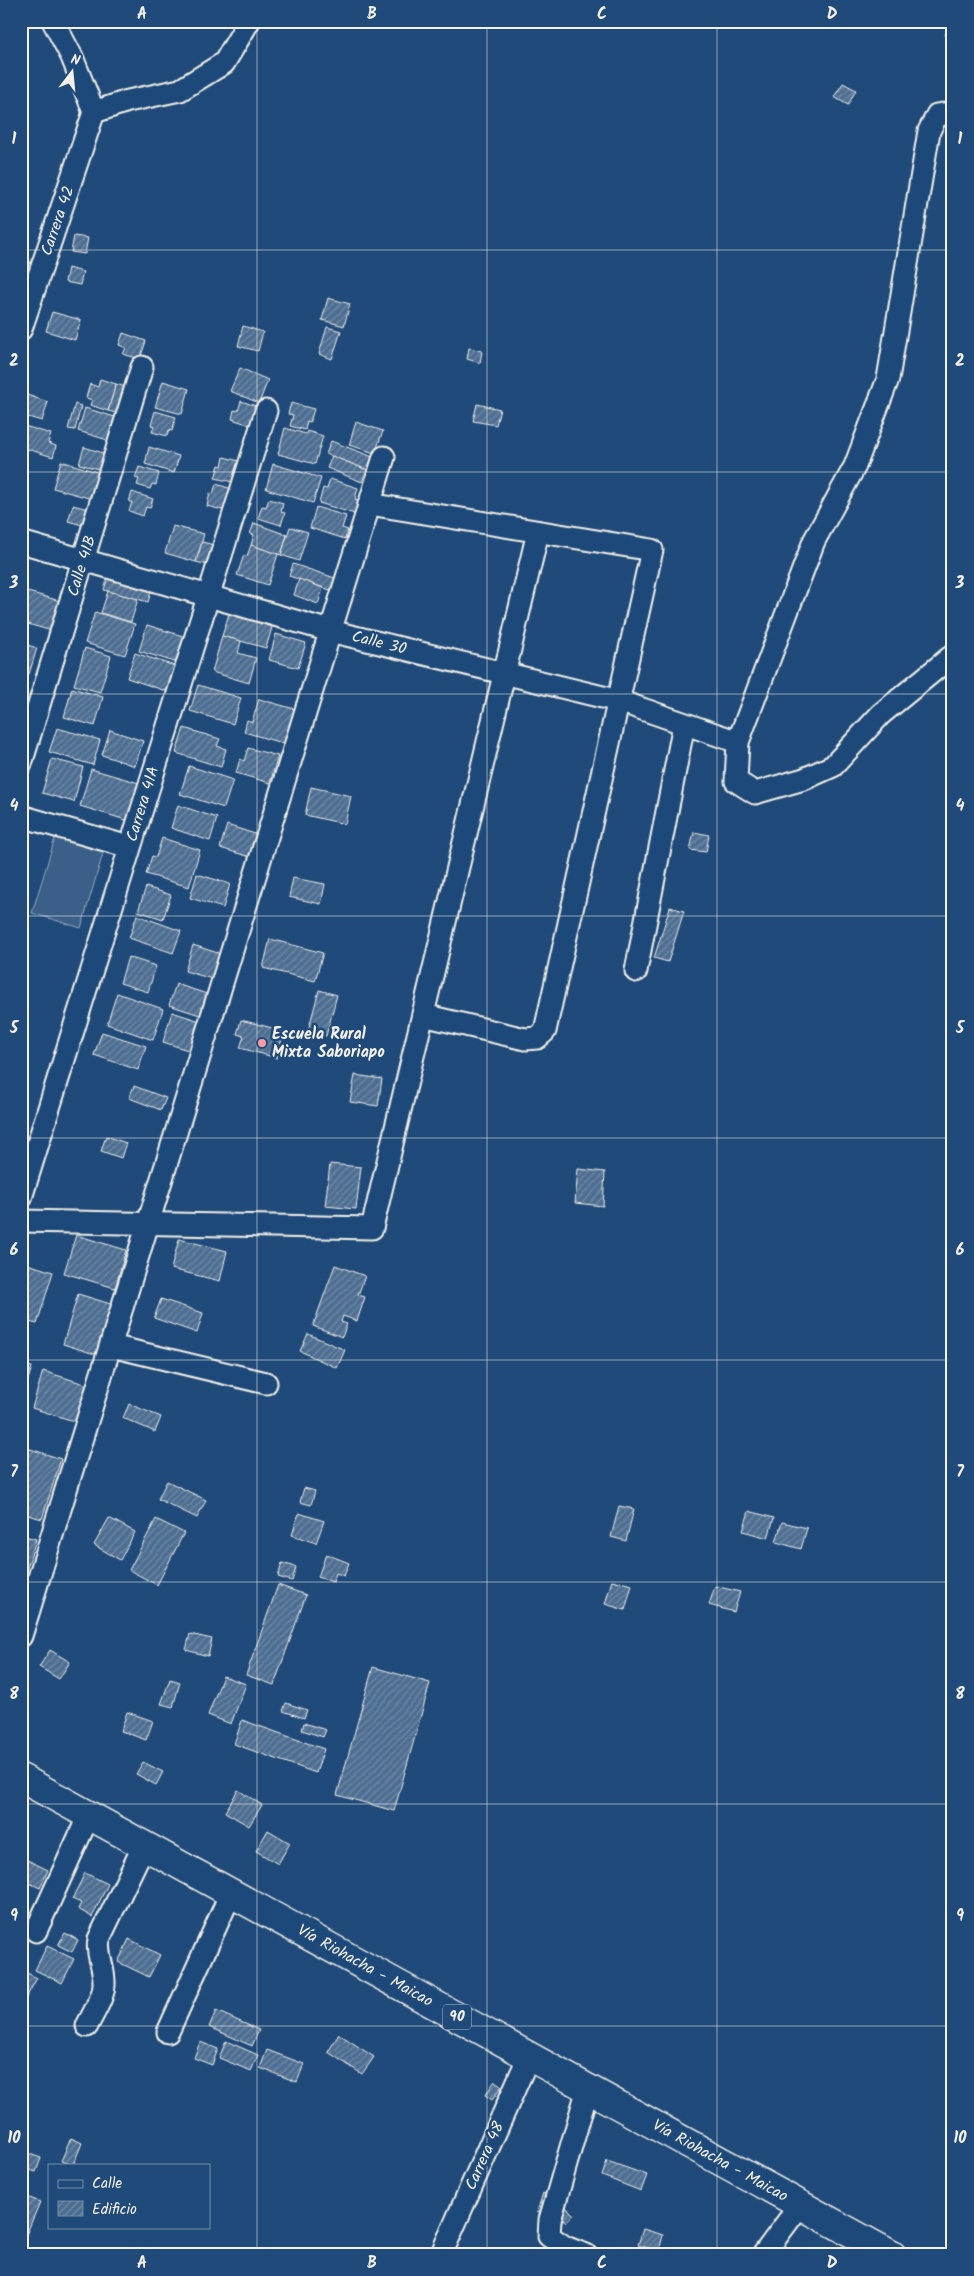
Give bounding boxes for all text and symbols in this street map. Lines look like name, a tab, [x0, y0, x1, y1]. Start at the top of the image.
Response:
text: A	[137, 2, 147, 27]
text: B	[367, 2, 377, 27]
text: C	[597, 2, 607, 27]
text: D	[827, 2, 838, 27]
north arrow	[48, 48, 98, 98]
text: N	[68, 49, 83, 72]
text: 1	[12, 127, 17, 152]
text: 1	[958, 127, 963, 152]
street label: Carrera 42	[34, 183, 82, 259]
text: 2	[9, 349, 19, 374]
text: 2	[955, 349, 965, 374]
street label: Calle 41B	[61, 532, 103, 600]
text: 3	[9, 571, 19, 596]
text: 3	[955, 571, 965, 596]
street label: Calle 30	[349, 624, 409, 662]
street label: Carrera 41A	[120, 763, 166, 845]
text: 4	[10, 794, 19, 819]
text: 4	[956, 794, 965, 819]
text: 5	[9, 1016, 20, 1041]
text: 5	[955, 1016, 966, 1041]
place label: Escuela Rural Mixta Saboriapo	[272, 1022, 385, 1065]
marker: Escuela Rural Mixta Saboriapo	[256, 1037, 268, 1049]
text: 6	[10, 1238, 19, 1263]
text: 6	[956, 1238, 965, 1263]
text: 7	[10, 1460, 18, 1485]
text: 7	[956, 1460, 964, 1485]
text: 8	[9, 1682, 19, 1707]
text: 8	[955, 1682, 965, 1707]
text: 9	[10, 1904, 18, 1929]
text: 9	[956, 1904, 964, 1929]
street label: Vía Riohacha - Maicao	[293, 1918, 437, 2014]
road number: 90	[443, 2004, 471, 2030]
street label: Vía Riohacha - Maicao	[648, 2113, 792, 2209]
street label: Carrera 48	[459, 2117, 511, 2194]
text: 10	[7, 2126, 21, 2151]
text: 10	[953, 2126, 967, 2151]
legend	[48, 2164, 210, 2228]
text: Calle	[92, 2172, 122, 2196]
text: Edificio	[92, 2198, 137, 2222]
text: A	[137, 2251, 147, 2276]
text: B	[367, 2251, 377, 2276]
text: C	[597, 2251, 607, 2276]
text: D	[827, 2251, 838, 2276]

